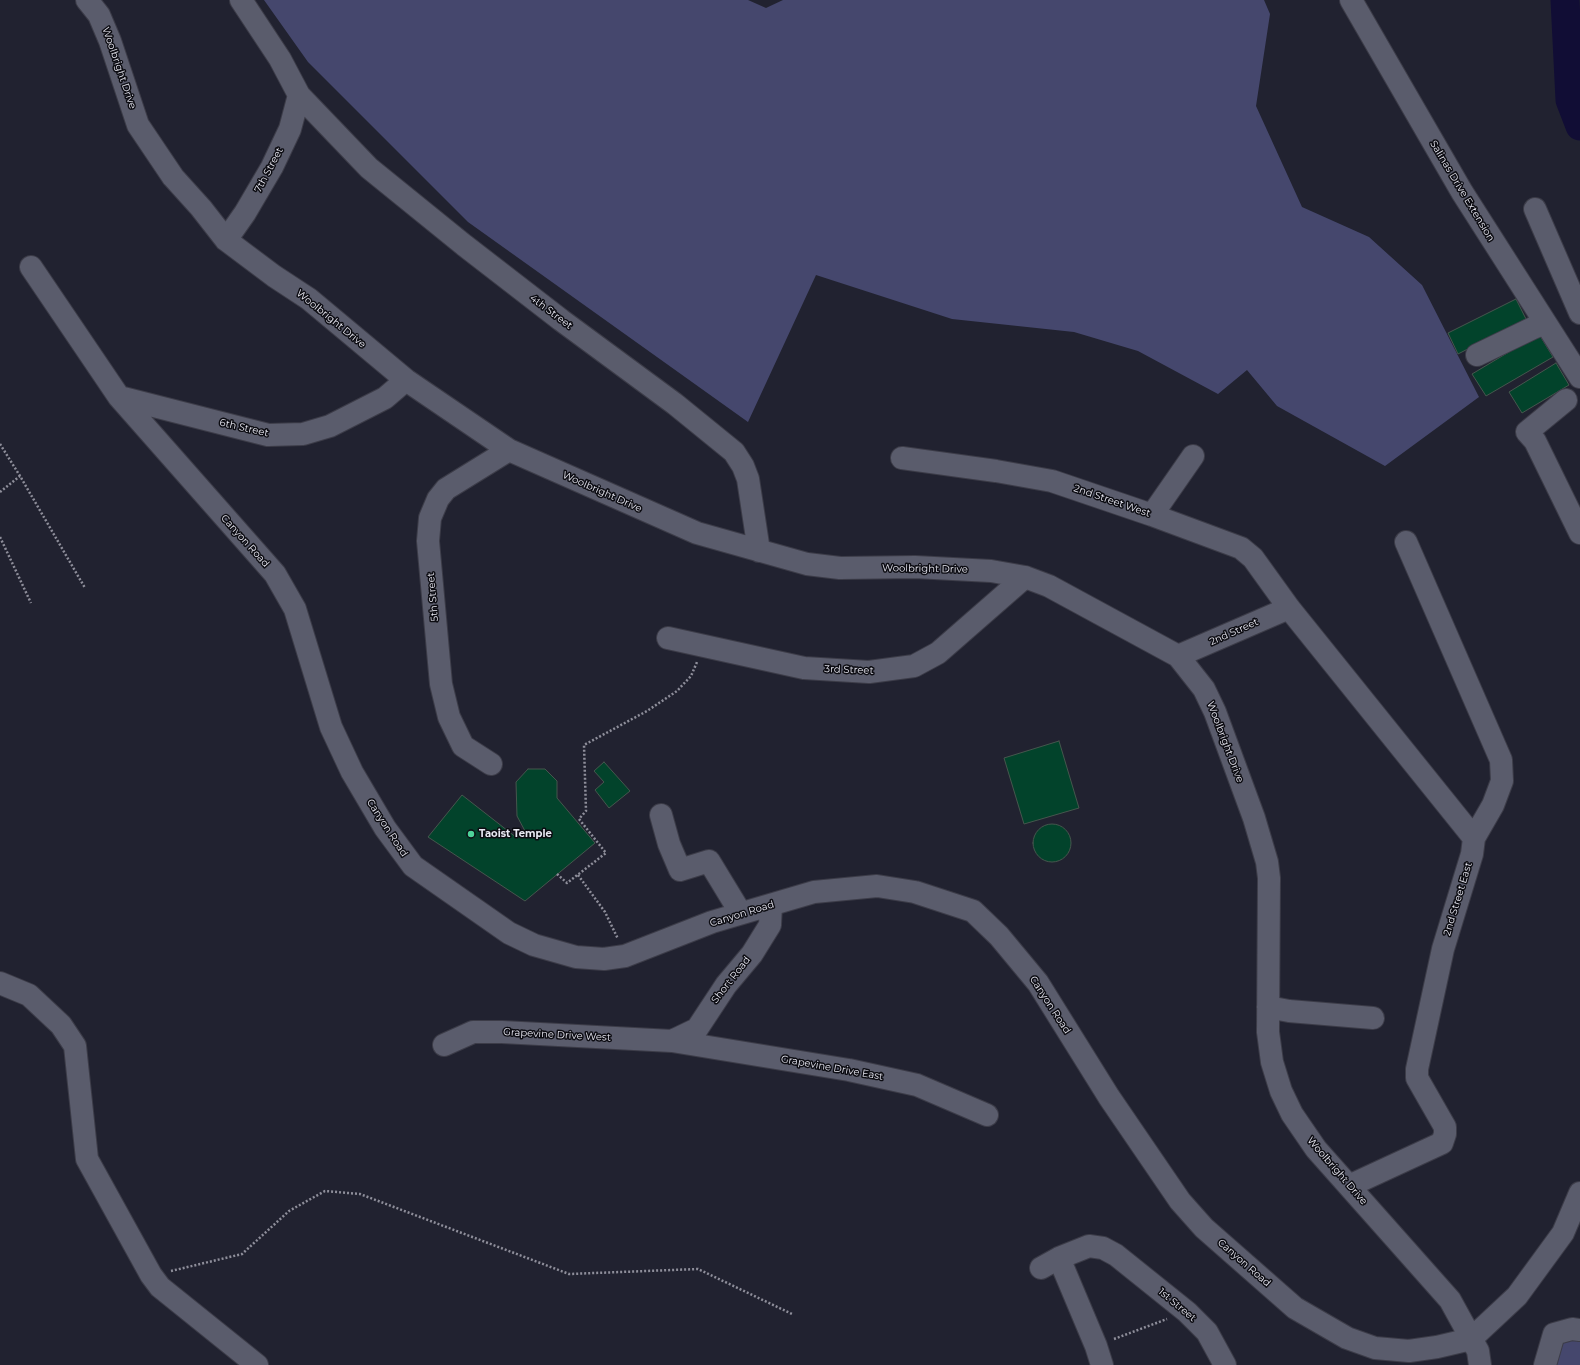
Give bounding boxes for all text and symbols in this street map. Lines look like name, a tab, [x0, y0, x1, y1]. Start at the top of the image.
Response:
street label: Woolbright Drive	[99, 26, 139, 110]
street label: Salinas Drive Extension	[1427, 138, 1497, 244]
street label: 7th Street	[252, 145, 286, 195]
street label: Woolbright Drive	[294, 287, 368, 351]
street label: 4th Street	[527, 292, 575, 332]
street label: 6th Street	[218, 417, 270, 439]
street label: Woolbright Drive	[560, 469, 644, 515]
street label: 2nd Street West	[1072, 482, 1152, 520]
street label: Canyon Road	[218, 512, 272, 570]
street label: Woolbright Drive	[882, 562, 968, 576]
street label: 5th Street	[425, 572, 441, 622]
street label: 2nd Street	[1208, 616, 1260, 648]
street label: 3rd Street	[824, 663, 874, 677]
street label: Woolbright Drive	[1204, 700, 1246, 784]
street label: Canyon Road	[364, 797, 410, 859]
place label: Taoist Temple	[479, 828, 552, 840]
marker: Taoist Temple	[466, 829, 476, 839]
street label: 2nd Street East	[1441, 861, 1475, 937]
street label: Canyon Road	[708, 899, 776, 929]
street label: Short Road	[709, 954, 753, 1006]
street label: Canyon Road	[1027, 974, 1073, 1036]
street label: Grapevine Drive West	[503, 1026, 611, 1044]
street label: Grapevine Drive East	[780, 1053, 884, 1083]
street label: Woolbright Drive	[1304, 1135, 1370, 1207]
street label: Canyon Road	[1215, 1237, 1273, 1289]
street label: 1st Street	[1156, 1286, 1198, 1324]

